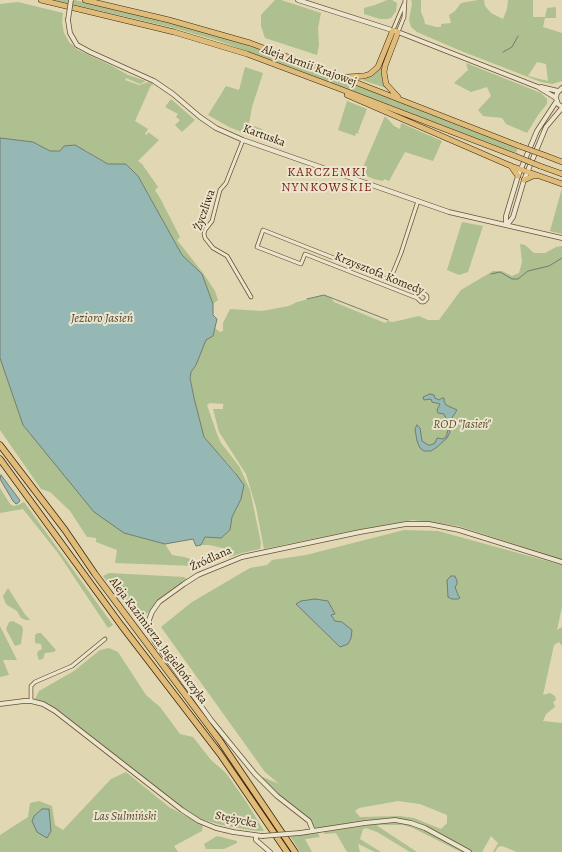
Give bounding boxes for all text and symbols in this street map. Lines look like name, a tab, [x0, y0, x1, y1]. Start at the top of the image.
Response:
street label: Aleja Armii Krajowej	[260, 42, 358, 90]
street label: Kartuska	[241, 122, 287, 150]
district label: KARCZEMKI NYNKOWSKIE	[281, 165, 373, 196]
street label: Życzliwa	[191, 188, 219, 232]
street label: Krzysztofa Komedy	[332, 249, 426, 299]
water label: Jezioro Jasień	[71, 311, 133, 327]
park label: ROD "Jasień"	[433, 418, 491, 432]
street label: Źródlana	[188, 543, 234, 575]
street label: Aleja Kazimierza Jagiellończyka	[106, 575, 210, 707]
street label: Stężycka	[214, 809, 258, 831]
park label: Las Sulmiński	[94, 810, 156, 824]

